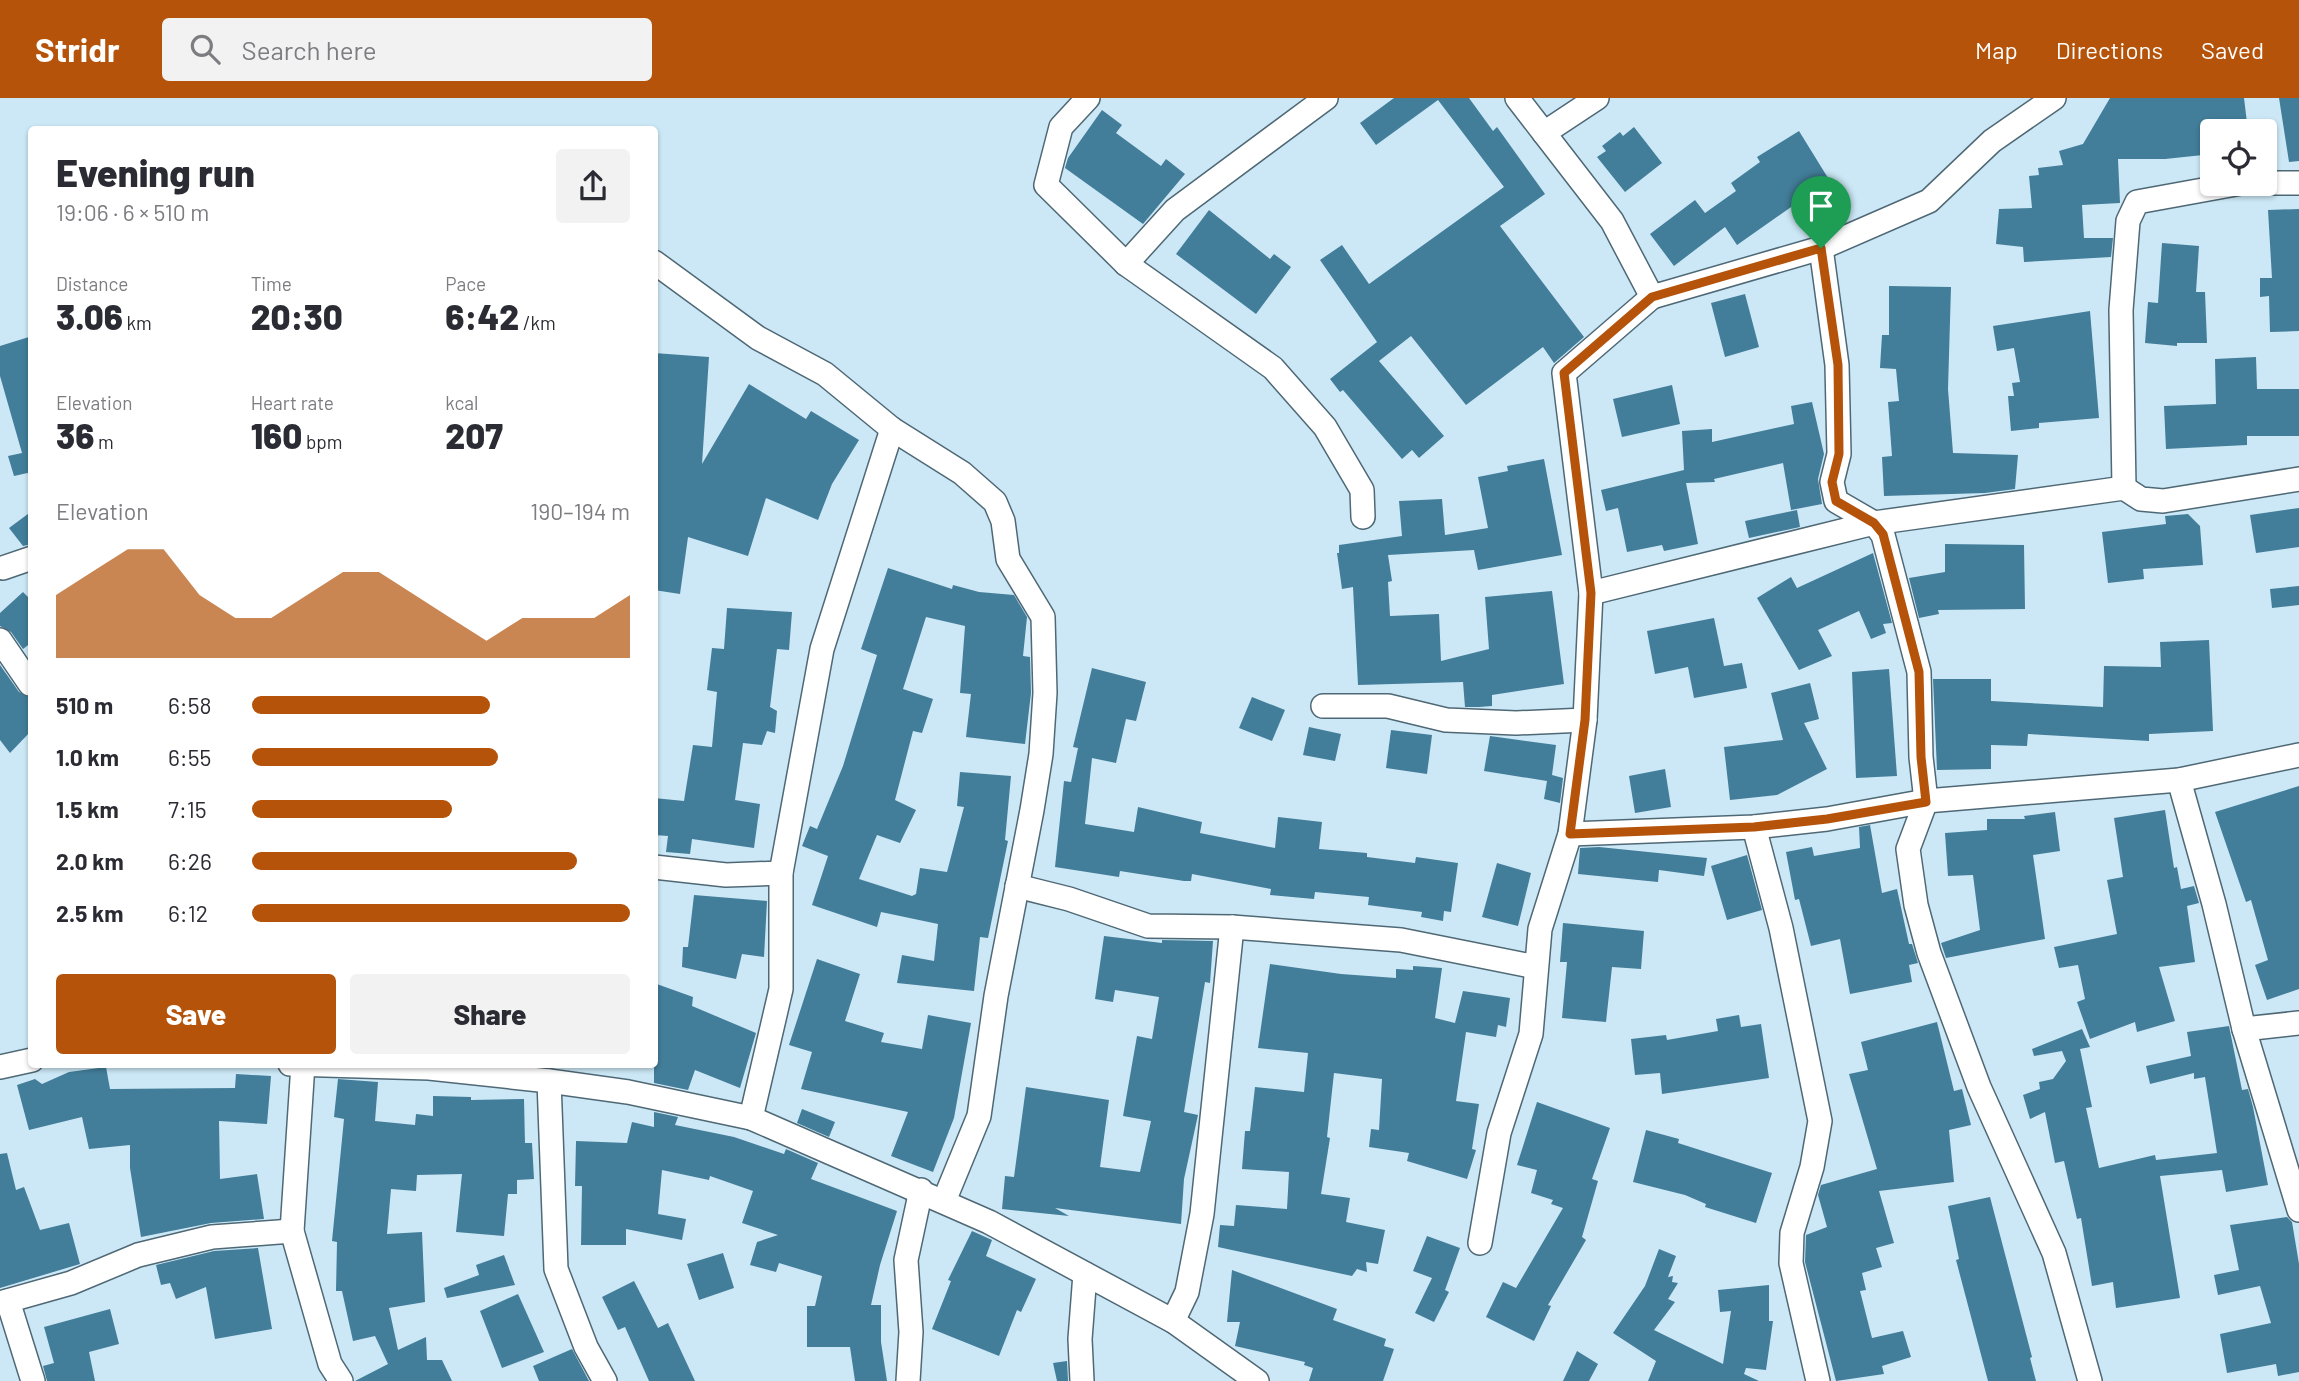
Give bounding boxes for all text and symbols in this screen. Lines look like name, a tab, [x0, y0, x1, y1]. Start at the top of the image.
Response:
search box	[162, 18, 652, 81]
text: Stridr	[35, 29, 120, 69]
icon: search	[186, 30, 224, 68]
text: Search here	[242, 34, 377, 65]
text: Map	[1975, 35, 2018, 64]
text: Directions	[2056, 35, 2163, 64]
text: Saved	[2201, 35, 2264, 64]
map controls	[2200, 119, 2277, 196]
button: locate	[2200, 119, 2277, 196]
text: Evening run	[56, 149, 255, 195]
button: share	[556, 149, 630, 223]
pin	[1791, 176, 1851, 248]
icon: arrive	[1802, 187, 1840, 225]
text: 19:06 · 6 × 510 m	[56, 198, 209, 226]
text: Distance	[56, 272, 128, 295]
text: Time	[251, 272, 292, 295]
text: Pace	[445, 272, 486, 295]
text: 3.06	[56, 295, 123, 337]
text: 20:30	[251, 295, 343, 337]
text: 6:42	[445, 295, 519, 337]
text: km	[123, 311, 152, 334]
text: /km	[519, 311, 556, 334]
text: Elevation	[56, 391, 133, 414]
text: Heart rate	[251, 391, 334, 414]
text: kcal	[445, 391, 478, 414]
text: 36	[56, 414, 94, 456]
text: 160	[251, 414, 302, 456]
text: 207	[445, 414, 503, 456]
text: m	[94, 430, 114, 453]
text: bpm	[302, 430, 343, 453]
text: Elevation	[56, 497, 149, 525]
text: 190–194 m	[530, 497, 630, 525]
text: 510 m	[56, 691, 113, 719]
text: 6:58	[168, 691, 211, 719]
text: 1.0 km	[56, 743, 119, 771]
text: 6:55	[168, 743, 211, 771]
text: 1.5 km	[56, 795, 119, 823]
text: 7:15	[168, 795, 207, 823]
text: 2.0 km	[56, 847, 124, 875]
text: 6:26	[168, 847, 212, 875]
text: 2.5 km	[56, 899, 124, 927]
text: 6:12	[168, 899, 208, 927]
button: Save	[56, 974, 336, 1054]
button: Share	[350, 974, 630, 1054]

